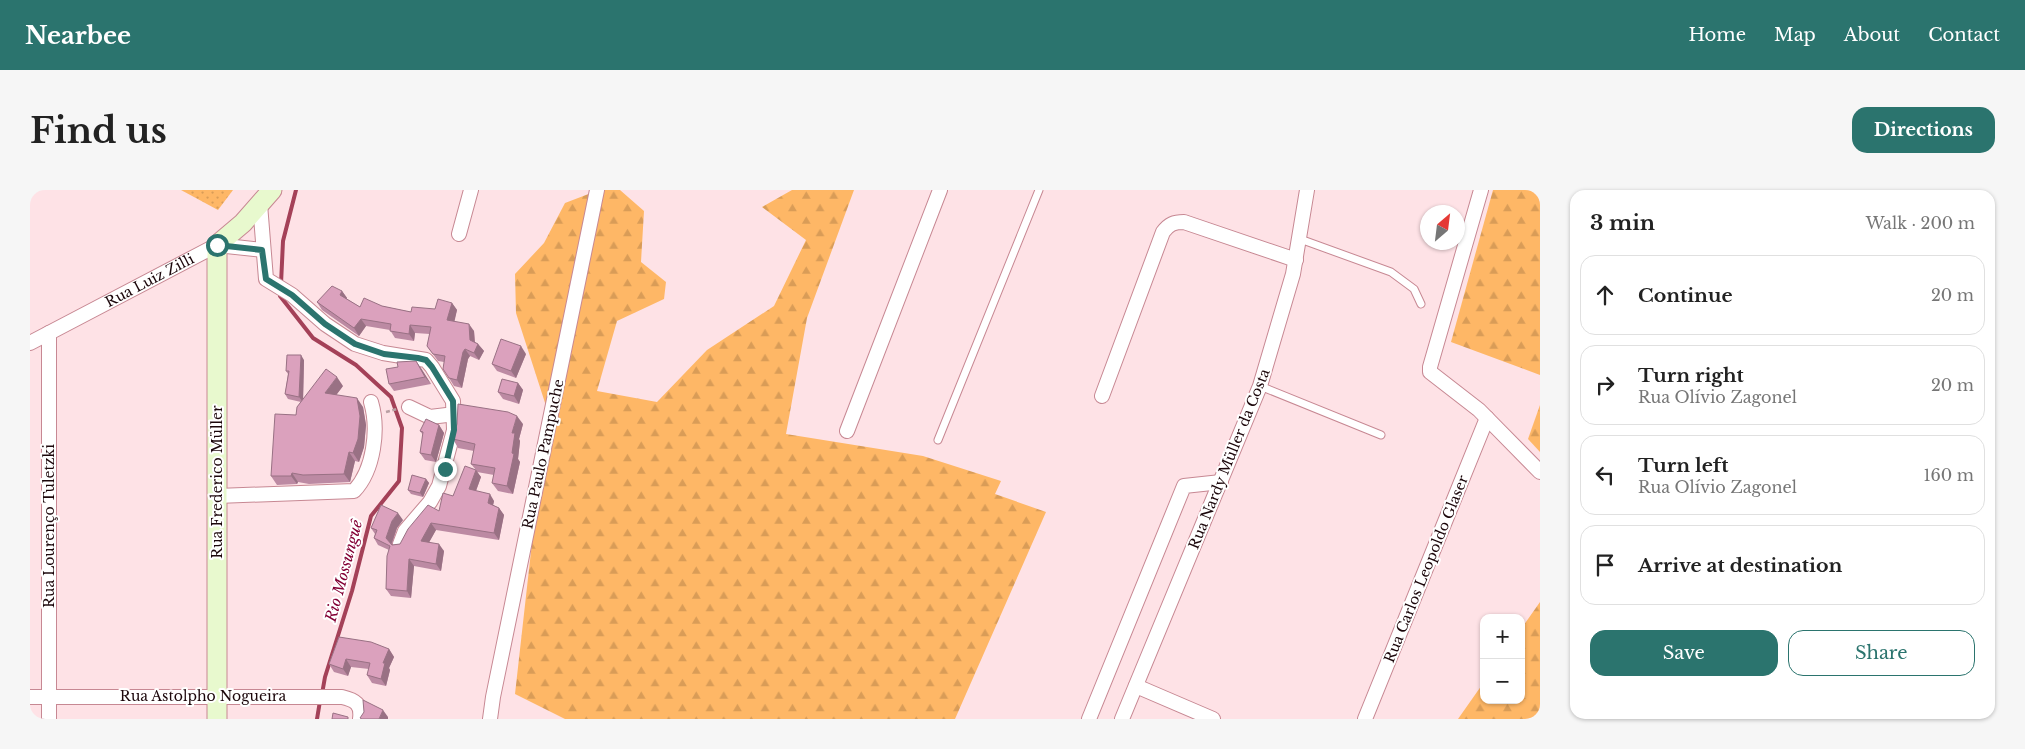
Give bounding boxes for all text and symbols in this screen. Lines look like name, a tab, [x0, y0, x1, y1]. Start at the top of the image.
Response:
text: Nearbee	[25, 21, 131, 50]
text: Home	[1688, 24, 1746, 46]
text: Map	[1774, 24, 1816, 46]
text: About	[1844, 24, 1900, 46]
text: Contact	[1928, 24, 2000, 46]
button: Directions	[1852, 107, 1995, 153]
text: Find us	[30, 109, 167, 152]
north arrow	[1420, 205, 1465, 250]
text: 3 min	[1590, 210, 1655, 236]
text: Walk · 200 m	[1866, 213, 1975, 233]
route start	[206, 234, 229, 257]
street label: Rua Luiz Zilli	[102, 250, 197, 311]
icon: ahead	[1591, 281, 1619, 309]
text: Continue	[1638, 284, 1733, 307]
text: 20 m	[1931, 285, 1974, 305]
text: Turn right	[1638, 364, 1744, 387]
street label: Rua Nardy Müller da Costa	[1185, 366, 1274, 552]
icon: right	[1591, 371, 1619, 399]
text: 20 m	[1931, 375, 1974, 395]
street label: Rua Paulo Pampuche	[518, 377, 568, 531]
text: Rua Olívio Zagonel	[1638, 387, 1797, 407]
street label: Rua Frederico Müller	[208, 405, 226, 559]
street label: Rua Lourenço Tuletzki	[40, 444, 58, 608]
text: Turn left	[1638, 454, 1729, 477]
route end	[434, 458, 457, 481]
icon: left	[1591, 461, 1619, 489]
text: 160 m	[1923, 465, 1974, 485]
street label: Rua Carlos Leopoldo Glaser	[1380, 472, 1472, 665]
text: Rua Olívio Zagonel	[1638, 477, 1797, 497]
water label: Rio Mossunguê	[321, 517, 367, 625]
icon: arrive	[1591, 551, 1619, 579]
text: Arrive at destination	[1638, 554, 1842, 577]
map controls	[1480, 614, 1525, 704]
button: +	[1480, 614, 1525, 659]
button: Save	[1590, 630, 1778, 676]
button: Share	[1788, 630, 1975, 676]
button: −	[1480, 659, 1525, 704]
street label: Rua Astolpho Nogueira	[120, 687, 286, 705]

